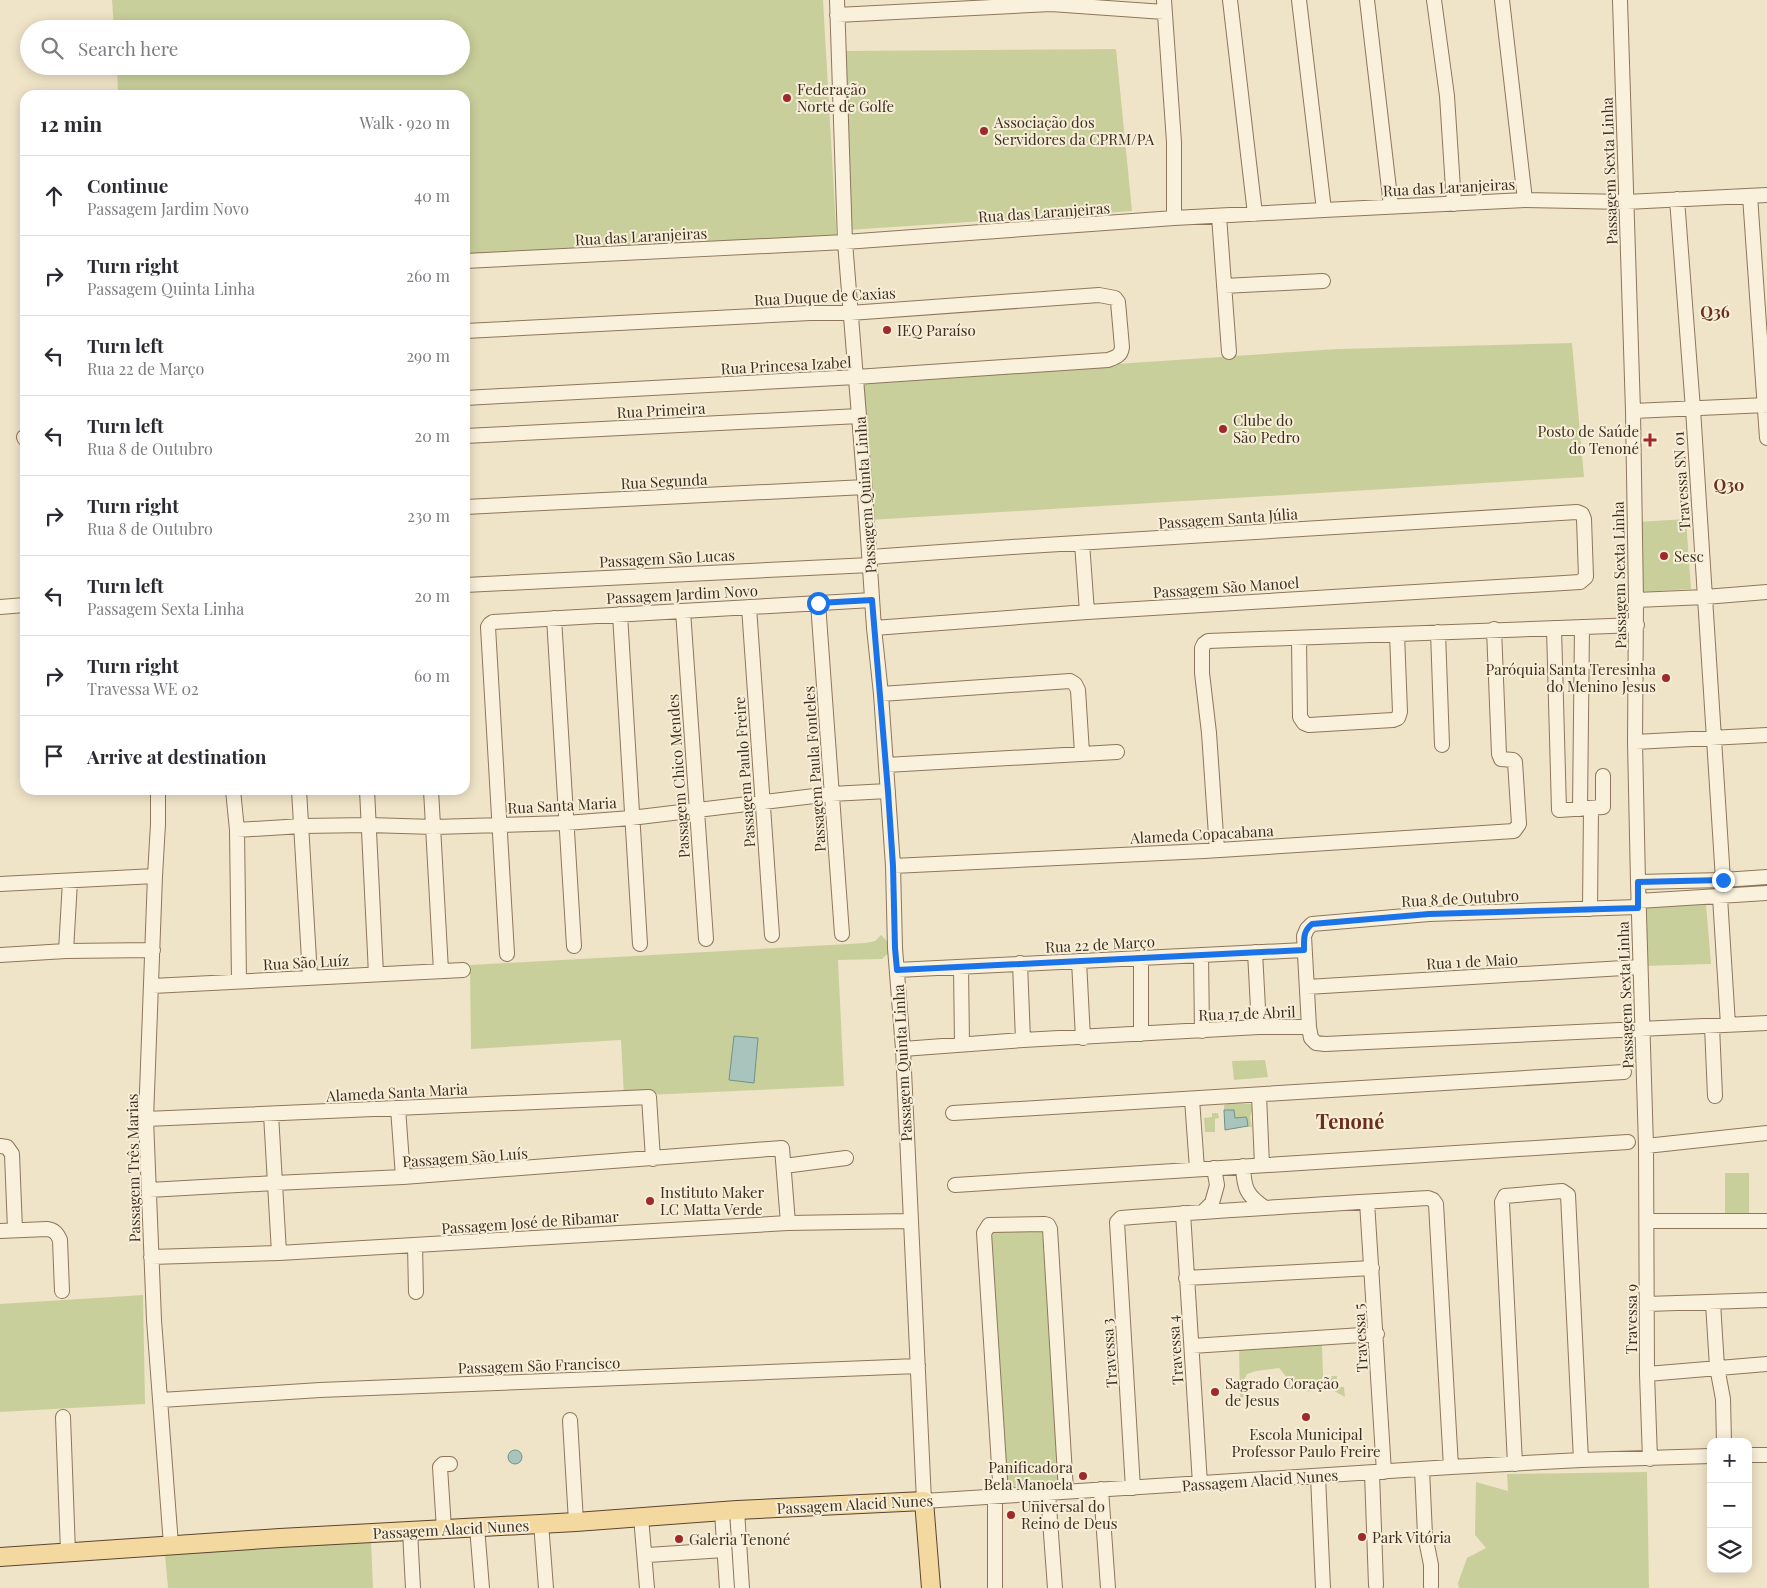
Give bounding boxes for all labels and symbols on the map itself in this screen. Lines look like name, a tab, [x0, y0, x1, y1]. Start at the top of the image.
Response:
place label: Federação Norte de Golfe	[797, 79, 894, 116]
marker: Federação Norte de Golfe	[781, 92, 793, 104]
street label: Passagem Sexta Linha	[1596, 96, 1622, 245]
place label: Associação dos Servidores da CPRM/PA	[993, 112, 1155, 149]
marker: Associação dos Servidores da CPRM/PA	[978, 125, 990, 137]
street label: Rua das Laranjeiras	[1382, 174, 1516, 200]
street label: Rua das Laranjeiras	[977, 197, 1111, 227]
street label: Rua das Laranjeiras	[574, 223, 708, 249]
street label: Rua Duque de Caxias	[754, 282, 896, 310]
district label: Q36	[1700, 301, 1730, 322]
place label: IEQ Paraíso	[897, 320, 976, 340]
marker: IEQ Paraíso	[881, 324, 893, 336]
street label: Rua Princesa Izabel	[720, 352, 852, 378]
street label: Rua Primeira	[616, 398, 706, 422]
place label: Clube do São Pedro	[1233, 410, 1300, 447]
street label: Passagem Quinta Linha	[849, 415, 880, 574]
place label: Posto de Saúde do Tenoné	[1538, 421, 1639, 458]
marker: Clube do São Pedro	[1217, 423, 1229, 435]
street label: Travessa SN 01	[1668, 430, 1694, 531]
marker: Posto de Saúde do Tenoné	[1643, 433, 1657, 447]
street label: Rua Segunda	[620, 469, 708, 493]
district label: Q30	[1714, 474, 1744, 495]
street label: Passagem Sexta Linha	[1608, 501, 1630, 649]
street label: Passagem Santa Júlia	[1158, 503, 1299, 533]
street label: Passagem São Lucas	[599, 544, 735, 572]
place label: Sesc	[1674, 546, 1704, 566]
marker: Sesc	[1658, 550, 1670, 562]
street label: Passagem São Manoel	[1152, 572, 1300, 602]
street label: Passagem Jardim Novo	[606, 580, 758, 608]
route start	[807, 592, 830, 615]
place label: Paróquia Santa Teresinha do Menino Jesus	[1486, 659, 1657, 696]
marker: Paróquia Santa Teresinha do Menino Jesus	[1660, 672, 1672, 684]
street label: Passagem Paula Fonteles	[798, 685, 830, 853]
street label: Passagem Chico Mendes	[662, 693, 694, 859]
street label: Passagem Paulo Freire	[729, 696, 759, 848]
street label: Rua Santa Maria	[507, 792, 618, 818]
street label: Alameda Copacabana	[1129, 820, 1275, 848]
route end	[1712, 869, 1735, 892]
street label: Rua 8 de Outubro	[1401, 885, 1519, 911]
street label: Passagem Sexta Linha	[1612, 920, 1638, 1069]
street label: Rua 22 de Março	[1045, 931, 1155, 957]
street label: Rua 1 de Maio	[1426, 949, 1518, 973]
street label: Rua São Luíz	[263, 950, 349, 974]
street label: Passagem Quinta Linha	[888, 983, 916, 1142]
street label: Rua 17 de Abril	[1198, 1001, 1296, 1025]
street label: Alameda Santa Maria	[325, 1078, 469, 1106]
street label: Passagem Três Marias	[122, 1094, 144, 1242]
district label: Tenoné	[1316, 1107, 1384, 1134]
street label: Passagem São Luís	[402, 1143, 528, 1171]
place label: Instituto Maker LC Matta Verde	[660, 1182, 765, 1219]
marker: Instituto Maker LC Matta Verde	[644, 1195, 656, 1207]
street label: Passagem José de Ribamar	[441, 1206, 620, 1238]
street label: Travessa 9	[1621, 1284, 1641, 1354]
street label: Travessa 5	[1348, 1303, 1372, 1373]
street label: Travessa 4	[1163, 1315, 1187, 1385]
street label: Travessa 3	[1097, 1317, 1121, 1388]
street label: Passagem São Francisco	[457, 1352, 621, 1378]
place label: Sagrado Coração de Jesus	[1225, 1373, 1339, 1410]
marker: Sagrado Coração de Jesus	[1209, 1386, 1221, 1398]
marker: Escola Municipal Professor Paulo Freire	[1300, 1411, 1312, 1423]
place label: Escola Municipal Professor Paulo Freire	[1231, 1424, 1381, 1461]
place label: Panificadora Bela Manoela	[984, 1457, 1074, 1494]
street label: Passagem Alacid Nunes	[1181, 1465, 1339, 1495]
marker: Panificadora Bela Manoela	[1077, 1470, 1089, 1482]
street label: Passagem Alacid Nunes	[776, 1490, 934, 1518]
place label: Universal do Reino de Deus	[1021, 1496, 1118, 1533]
marker: Universal do Reino de Deus	[1005, 1509, 1017, 1521]
street label: Passagem Alacid Nunes	[372, 1515, 530, 1543]
place label: Park Vitória	[1372, 1527, 1452, 1547]
place label: Galeria Tenoné	[689, 1529, 790, 1549]
marker: Park Vitória	[1356, 1531, 1368, 1543]
marker: Galeria Tenoné	[673, 1533, 685, 1545]

